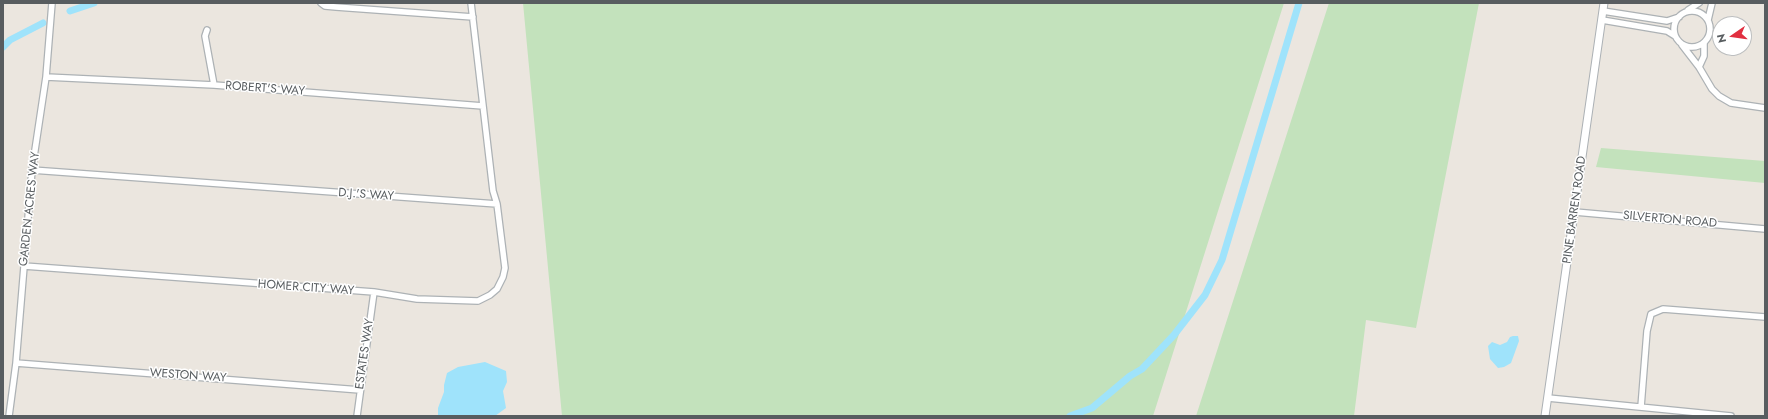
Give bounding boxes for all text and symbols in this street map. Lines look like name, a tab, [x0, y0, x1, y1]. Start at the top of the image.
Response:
north arrow	[1712, 16, 1752, 56]
text: N	[1713, 32, 1730, 45]
street label: ROBERT'S WAY	[225, 79, 305, 99]
street label: GARDEN ACRES WAY	[17, 151, 43, 267]
street label: PINE BARREN ROAD	[1560, 155, 1590, 265]
street label: D.J.'S WAY	[338, 186, 394, 204]
street label: SILVERTON ROAD	[1622, 209, 1718, 231]
street label: HOMER CITY WAY	[257, 277, 355, 299]
street label: ESTATES WAY	[353, 318, 377, 390]
street label: WESTON WAY	[149, 366, 227, 386]

